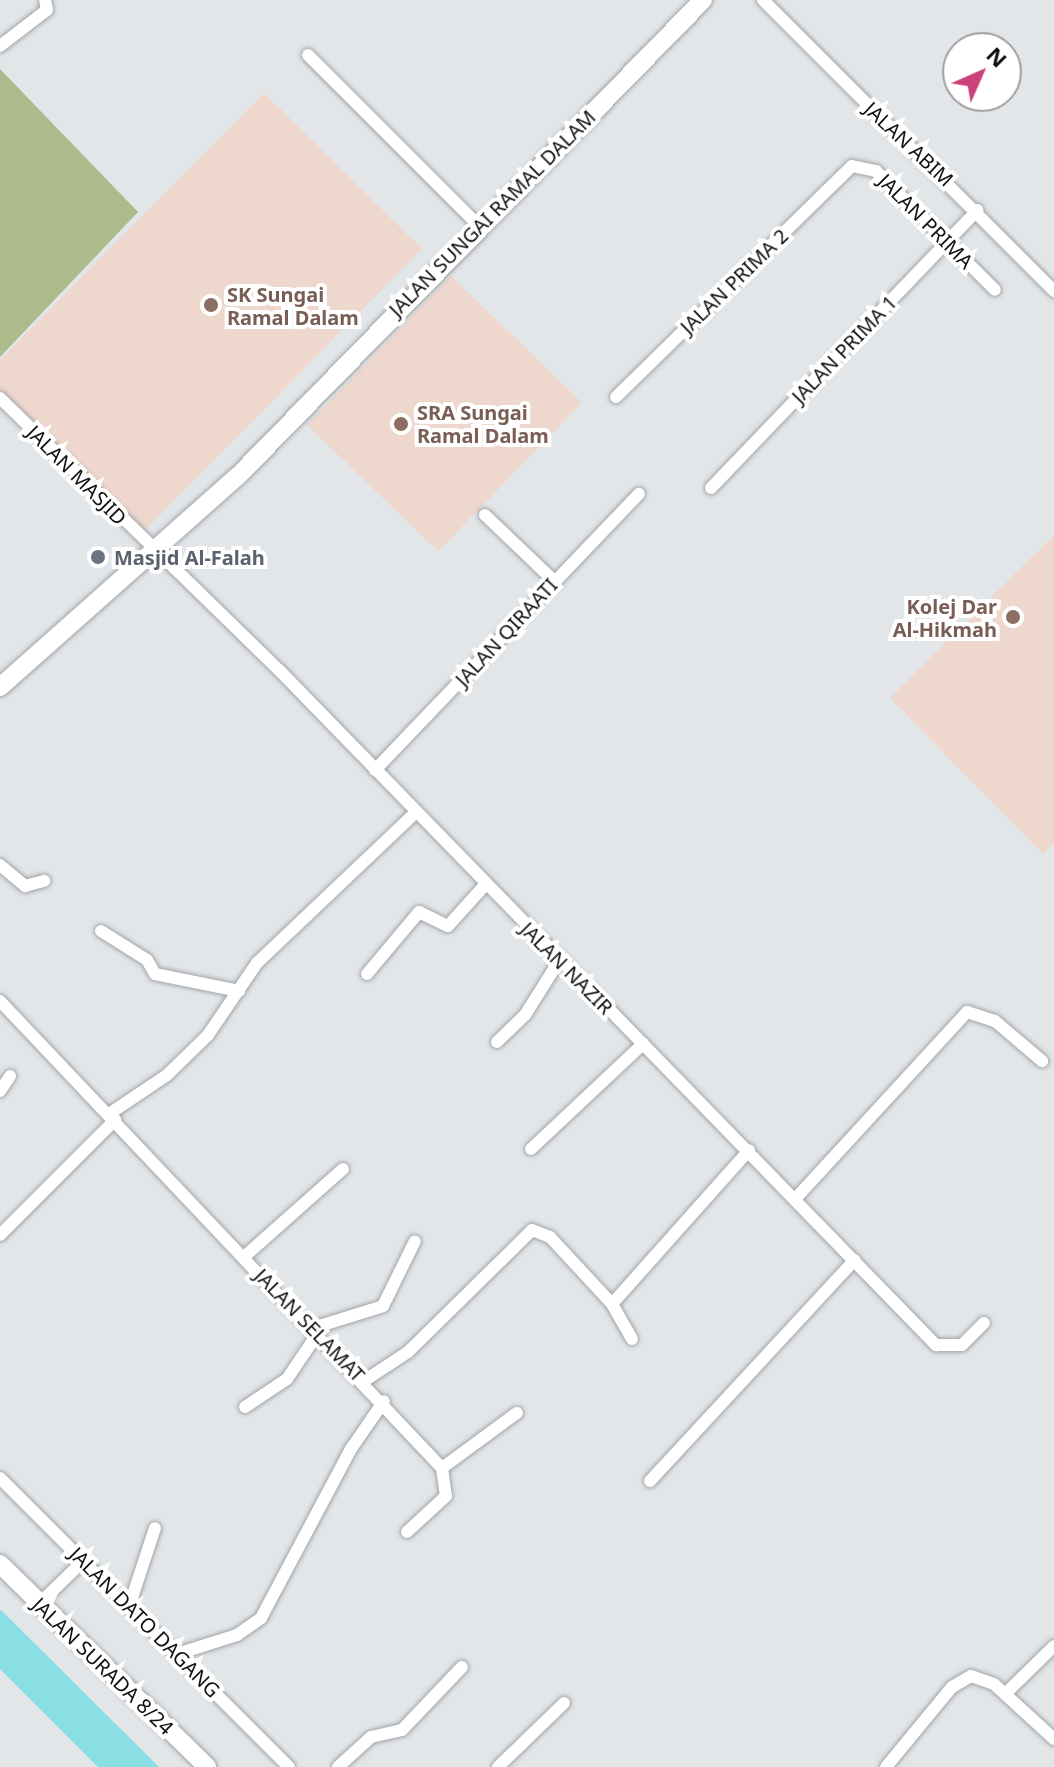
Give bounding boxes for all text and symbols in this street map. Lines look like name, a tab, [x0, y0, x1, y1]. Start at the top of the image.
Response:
north arrow	[942, 32, 1022, 112]
text: N	[981, 40, 1014, 73]
street label: JALAN ABIM	[860, 97, 958, 191]
street label: JALAN SUNGAI RAMAL DALAM	[384, 105, 600, 321]
street label: JALAN PRIMA	[874, 169, 978, 273]
street label: JALAN PRIMA 2	[675, 223, 793, 339]
place label: SK Sungai Ramal Dalam	[227, 282, 359, 329]
street label: JALAN PRIMA 1	[786, 290, 902, 408]
marker: SK Sungai Ramal Dalam	[202, 296, 220, 314]
place label: SRA Sungai Ramal Dalam	[417, 400, 549, 447]
marker: SRA Sungai Ramal Dalam	[392, 415, 410, 433]
street label: JALAN MASJID	[22, 420, 132, 530]
place label: Masjid Al-Falah	[114, 545, 265, 569]
marker: Masjid Al-Falah	[89, 548, 107, 566]
street label: JALAN QIRAATI	[450, 573, 562, 691]
place label: Kolej Dar Al-Hikmah	[893, 594, 997, 641]
marker: Kolej Dar Al-Hikmah	[1004, 608, 1022, 626]
street label: JALAN NAZIR	[516, 917, 618, 1019]
street label: JALAN SELAMAT	[250, 1263, 370, 1387]
street label: JALAN DATO DAGANG	[65, 1542, 225, 1702]
street label: JALAN SURADA 8/24	[28, 1593, 178, 1739]

